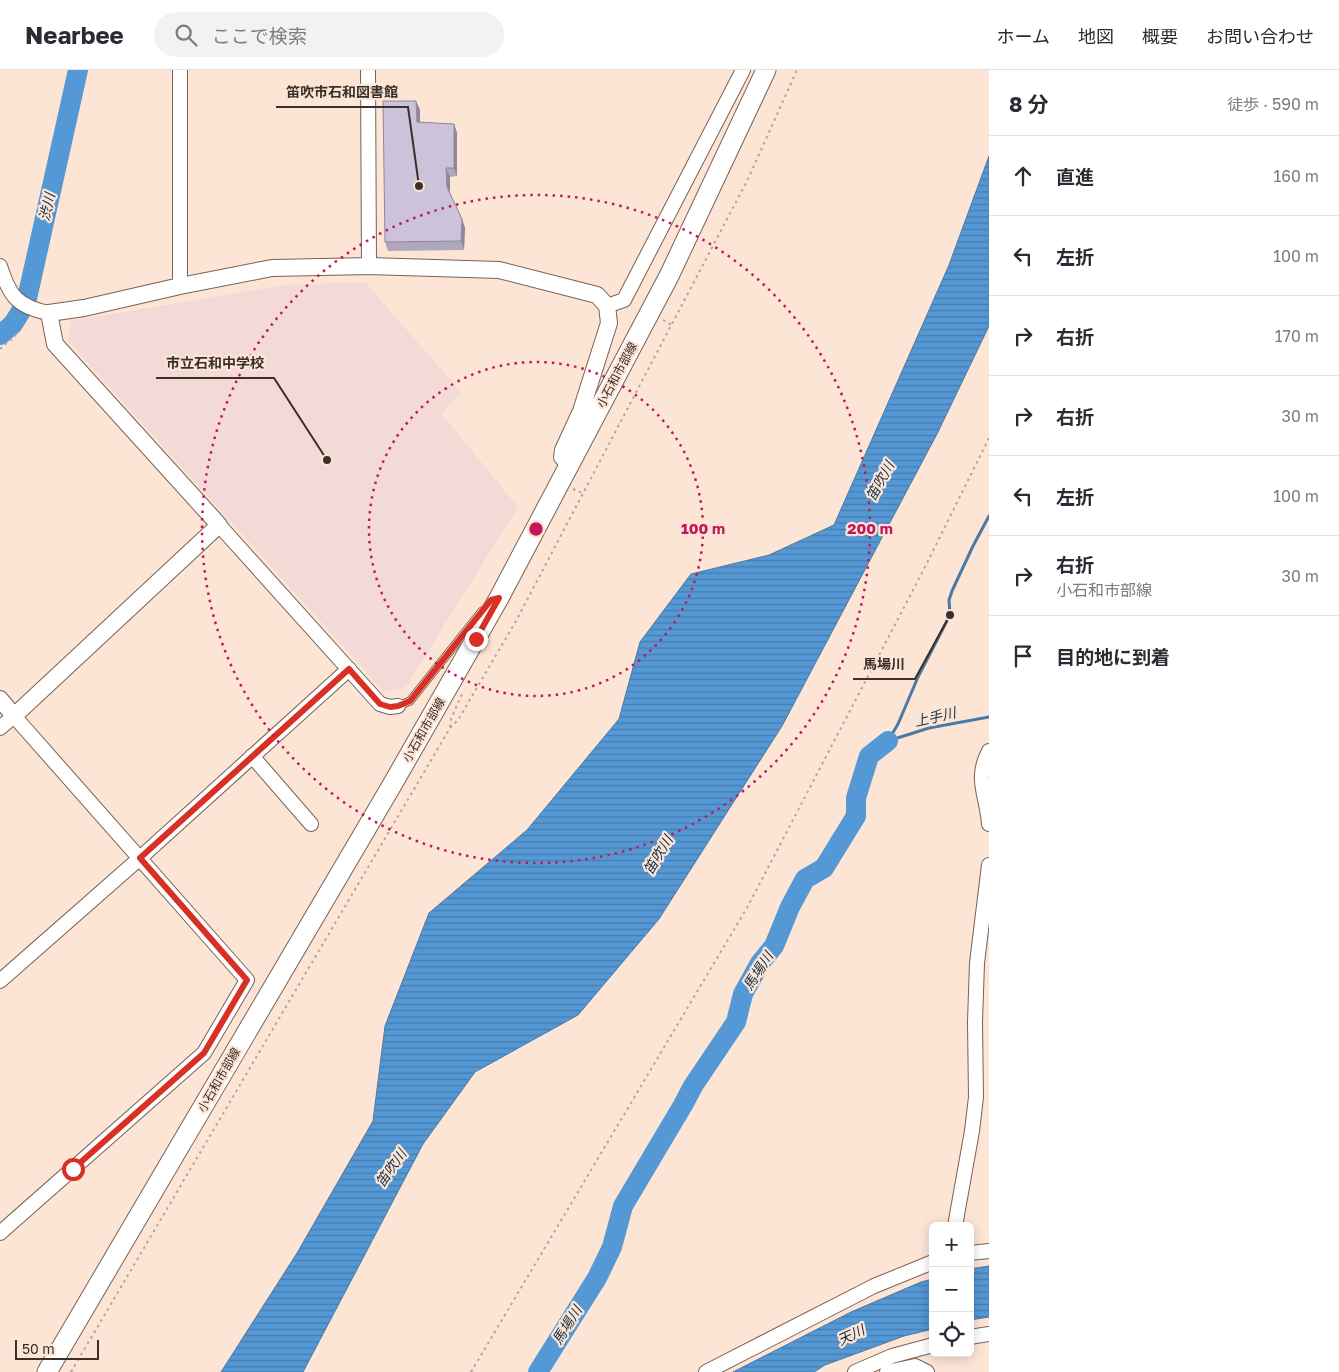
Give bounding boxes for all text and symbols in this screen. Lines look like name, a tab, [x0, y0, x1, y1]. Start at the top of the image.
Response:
search box	[154, 12, 504, 57]
text: Nearbee	[25, 20, 124, 49]
icon: search	[172, 21, 200, 49]
text: ここで検索	[212, 24, 307, 47]
text: ホーム	[997, 25, 1050, 47]
text: 地図	[1078, 25, 1114, 47]
text: 概要	[1142, 25, 1178, 47]
text: お問い合わせ	[1206, 25, 1314, 47]
callout: 笛吹市石和図書館	[276, 78, 408, 107]
text: 笛吹市石和図書館	[286, 83, 398, 100]
text: 8 分	[1009, 91, 1049, 117]
text: 徒歩 · 590 m	[1227, 94, 1319, 114]
icon: ahead	[1009, 162, 1037, 190]
text: 直進	[1056, 165, 1094, 188]
text: 160 m	[1273, 166, 1319, 186]
water label: 渋川	[35, 189, 58, 222]
icon: left	[1009, 242, 1037, 270]
text: 左折	[1056, 245, 1094, 268]
text: 100 m	[1273, 246, 1319, 266]
icon: right	[1009, 322, 1037, 350]
text: 右折	[1056, 325, 1094, 348]
text: 170 m	[1275, 326, 1319, 346]
street label: 小石和市部線	[593, 339, 640, 410]
callout: 市立石和中学校	[156, 349, 274, 378]
text: 市立石和中学校	[166, 354, 264, 371]
icon: right	[1009, 402, 1037, 430]
text: 右折	[1056, 405, 1094, 428]
text: 30 m	[1282, 406, 1319, 426]
water label: 笛吹川	[862, 457, 898, 503]
icon: left	[1009, 482, 1037, 510]
text: 左折	[1056, 485, 1094, 508]
text: 100 m	[1273, 486, 1319, 506]
text: 100 m	[681, 519, 725, 537]
text: 200 m	[847, 519, 893, 537]
centre of rings	[527, 520, 545, 538]
text: 右折	[1056, 553, 1094, 576]
icon: right	[1009, 562, 1037, 590]
text: 30 m	[1282, 566, 1319, 586]
text: 小石和市部線	[1056, 580, 1152, 600]
route end	[465, 628, 488, 651]
icon: arrive	[1009, 642, 1037, 670]
text: 目的地に到着	[1056, 645, 1170, 668]
callout: 馬場川	[853, 650, 915, 679]
text: 馬場川	[863, 655, 905, 672]
street label: 小石和市部線	[399, 695, 448, 765]
water label: 上手川	[913, 703, 959, 730]
water label: 笛吹川	[639, 831, 677, 877]
water label: 馬場川	[739, 947, 777, 993]
street label: 小石和市部線	[194, 1045, 243, 1115]
water label: 笛吹川	[372, 1144, 411, 1190]
route start	[62, 1158, 85, 1181]
map controls	[929, 1222, 974, 1357]
button: +	[929, 1222, 974, 1267]
button: −	[929, 1267, 974, 1312]
water label: 馬場川	[548, 1301, 586, 1347]
button: locate	[929, 1312, 974, 1357]
water label: 天川	[835, 1320, 869, 1348]
scale bar	[15, 1337, 99, 1360]
text: 50 m	[22, 1340, 55, 1357]

